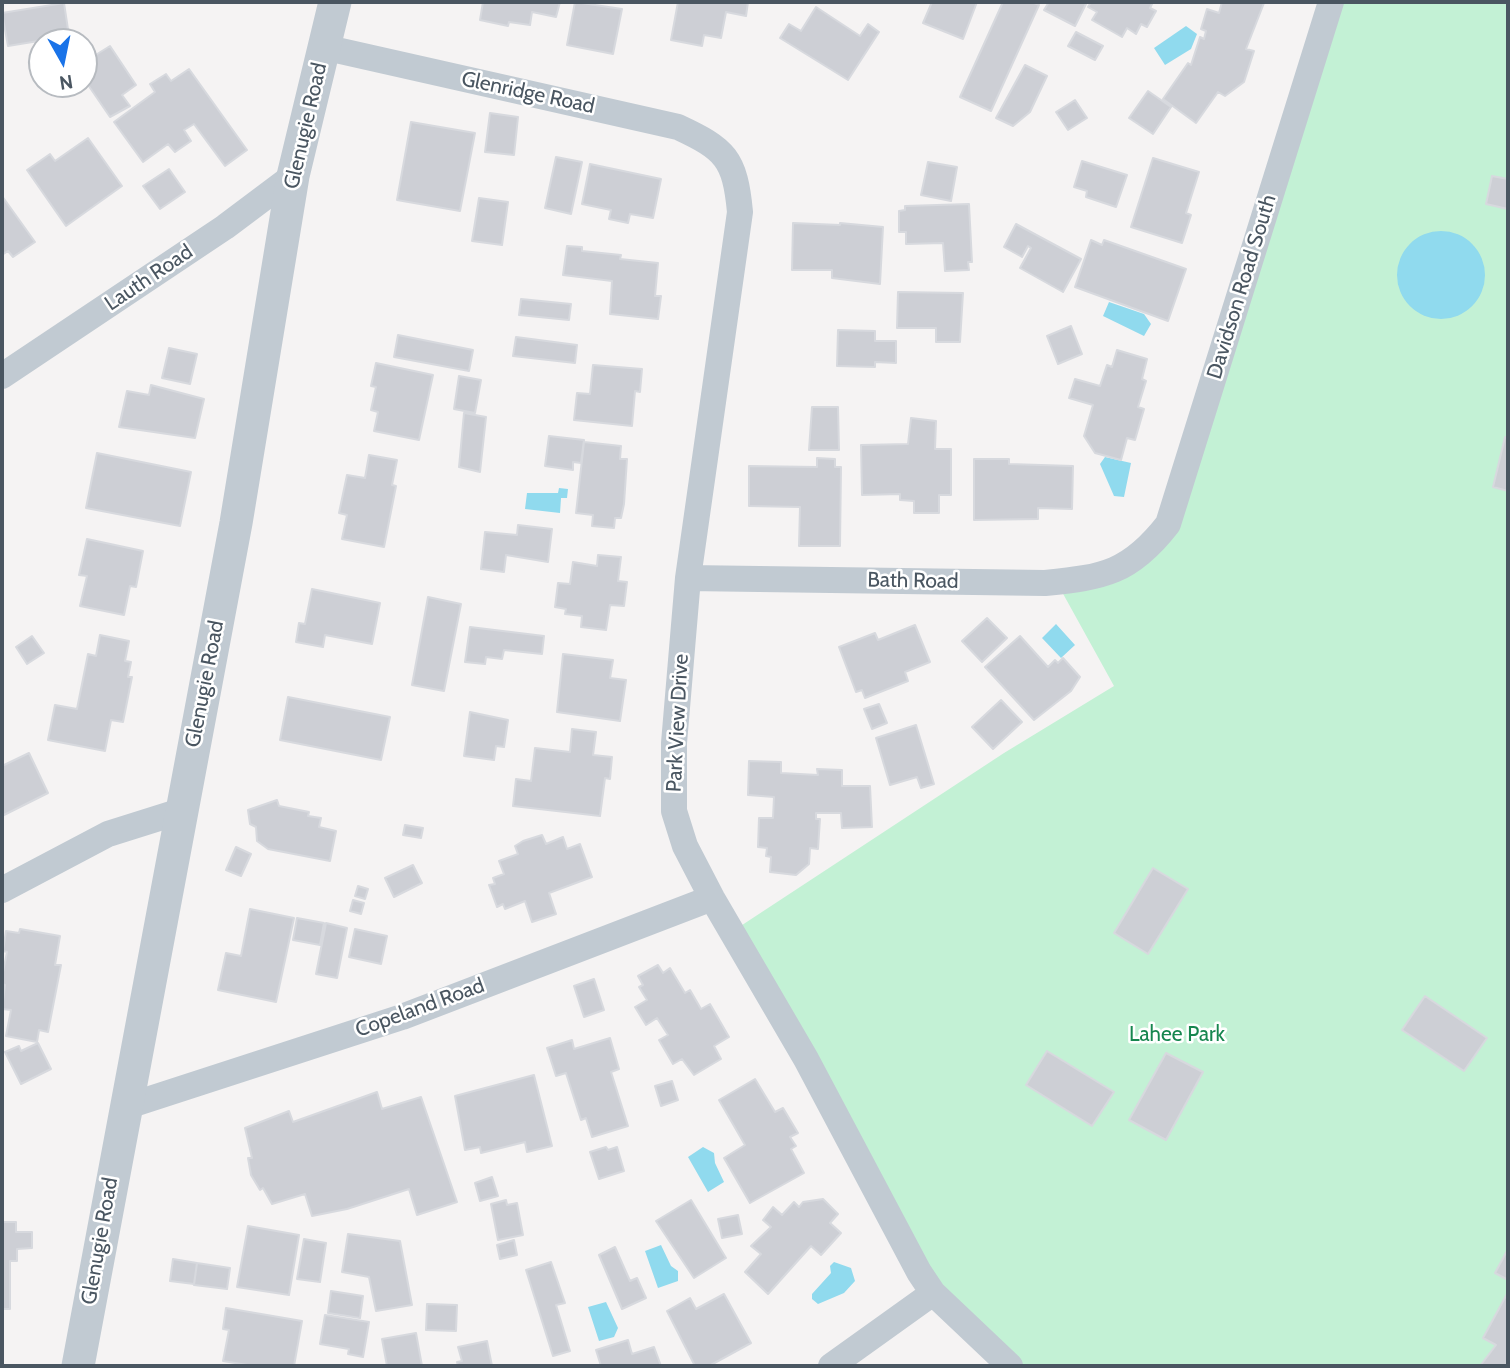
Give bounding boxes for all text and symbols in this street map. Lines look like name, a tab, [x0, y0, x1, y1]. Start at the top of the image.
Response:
north arrow	[28, 28, 98, 98]
street label: Glenugie Road	[279, 60, 333, 192]
street label: Glenridge Road	[459, 67, 597, 119]
text: N	[58, 70, 74, 95]
street label: Davidson Road South	[1202, 192, 1282, 382]
street label: Lauth Road	[100, 240, 198, 316]
street label: Bath Road	[867, 568, 959, 594]
street label: Glenugie Road	[180, 618, 230, 750]
street label: Park View Drive	[662, 653, 694, 793]
street label: Copeland Road	[352, 973, 488, 1043]
park label: Lahee Park	[1129, 1022, 1225, 1048]
street label: Glenugie Road	[76, 1175, 124, 1307]

